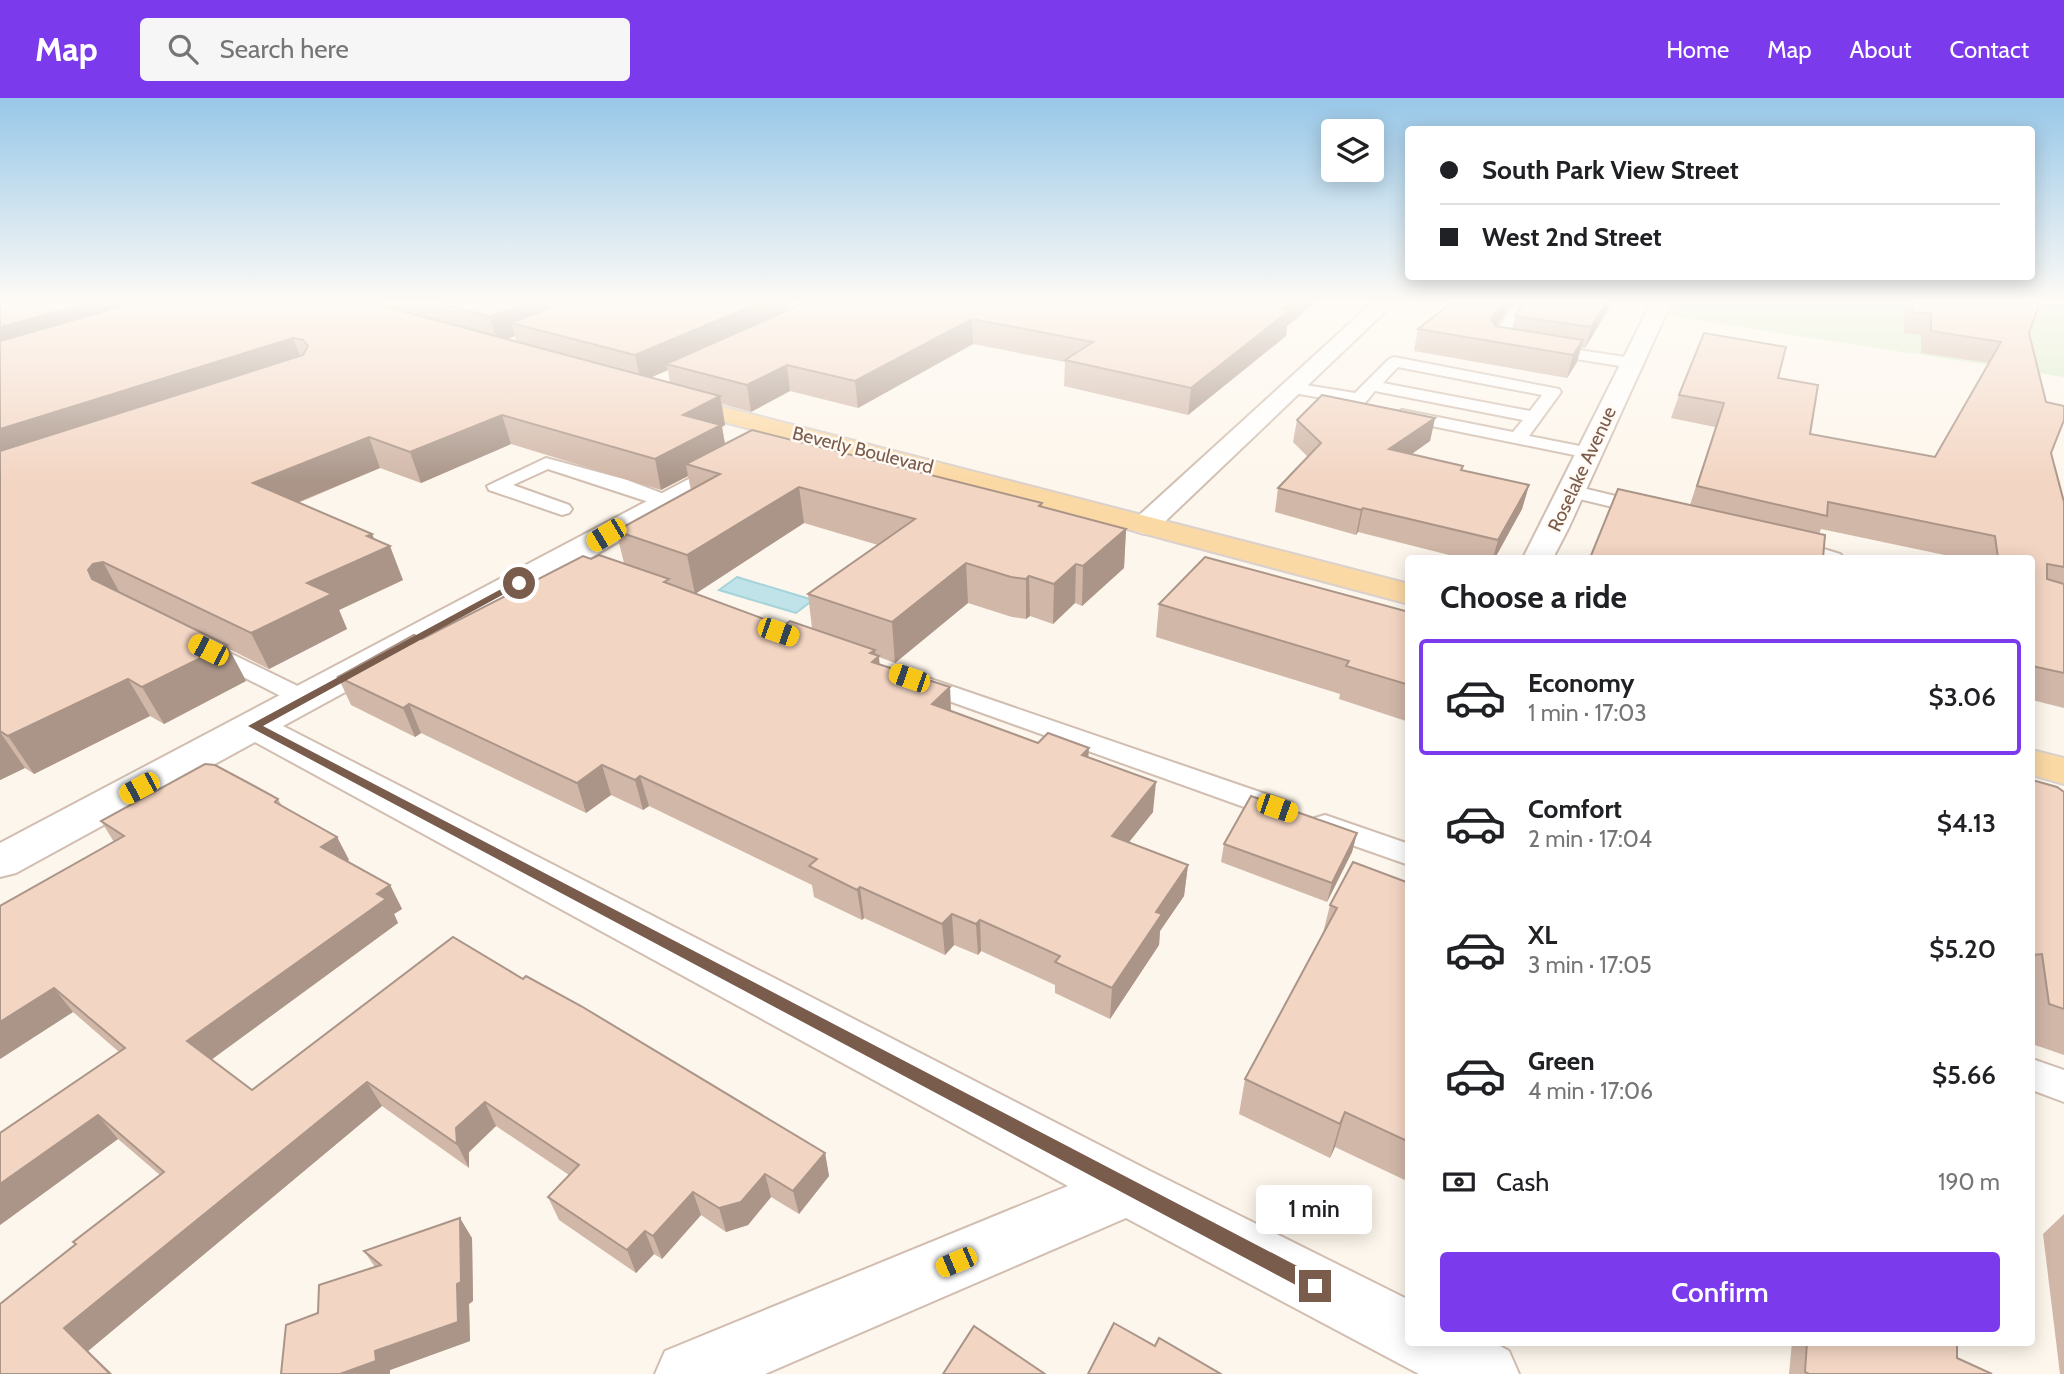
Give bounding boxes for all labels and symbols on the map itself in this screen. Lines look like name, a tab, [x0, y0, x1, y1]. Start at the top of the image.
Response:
street label: Roselake Avenue	[1543, 403, 1621, 535]
street label: Beverly Boulevard	[790, 421, 936, 479]
car	[583, 515, 630, 555]
route start	[503, 567, 535, 599]
car	[755, 615, 802, 649]
car	[185, 631, 232, 669]
car	[886, 661, 933, 695]
car	[116, 769, 163, 807]
car	[1254, 791, 1301, 825]
callout: 1 min	[1257, 1184, 1373, 1234]
car	[933, 1244, 980, 1280]
route end	[1299, 1270, 1331, 1302]

